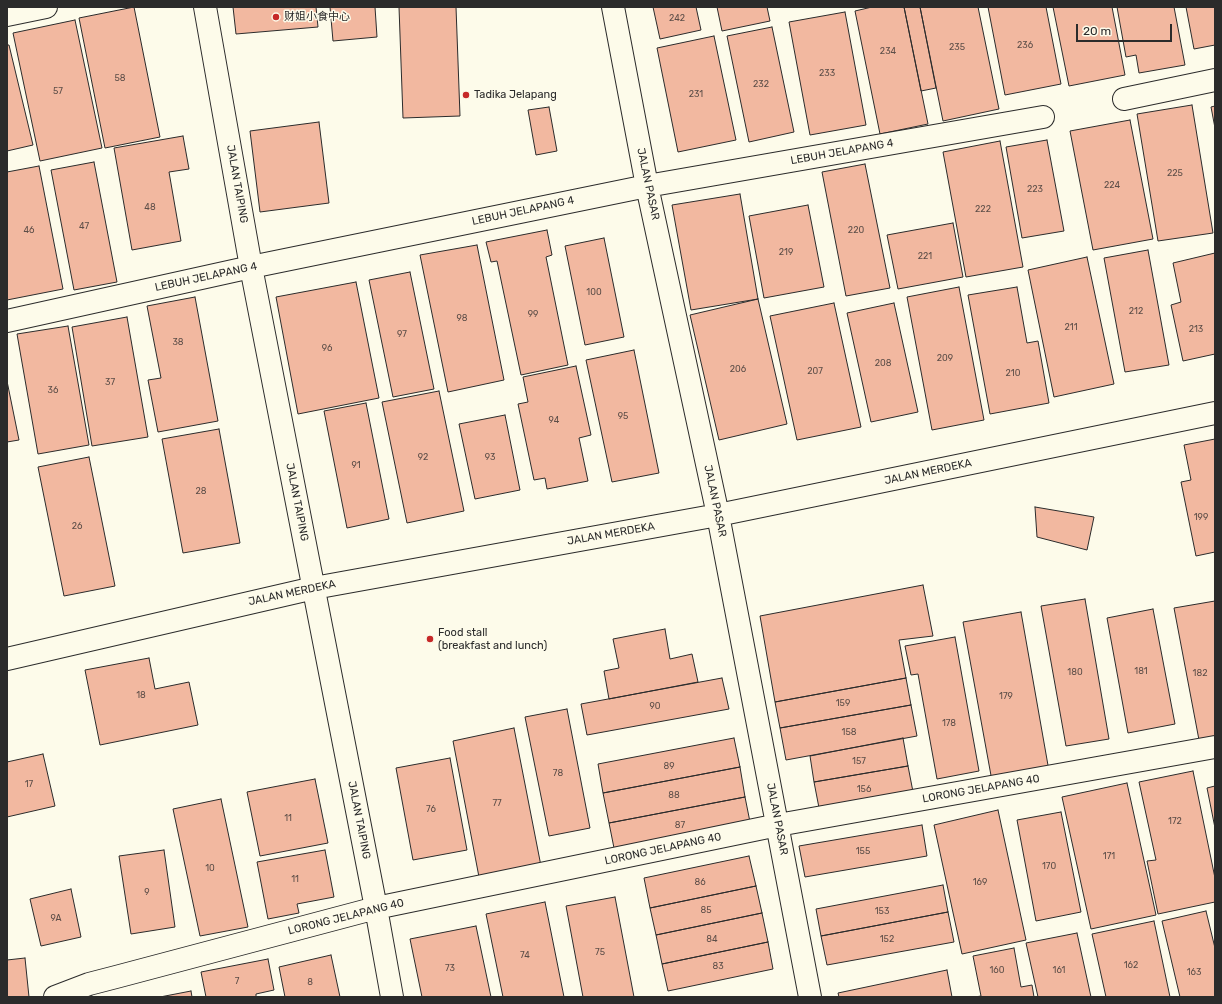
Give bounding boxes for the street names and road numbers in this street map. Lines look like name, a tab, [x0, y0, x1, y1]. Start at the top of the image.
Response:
street label: LEBUH JELAPANG 4	[789, 136, 895, 168]
street label: JALAN TAIPING	[224, 144, 250, 224]
street label: JALAN PASAR	[634, 147, 662, 221]
street label: LEBUH JELAPANG 4	[471, 194, 575, 228]
street label: LEBUH JELAPANG 4	[154, 260, 258, 294]
street label: JALAN MERDEKA	[883, 456, 973, 488]
street label: JALAN TAIPING	[283, 462, 311, 542]
street label: JALAN PASAR	[701, 464, 729, 538]
street label: JALAN MERDEKA	[566, 520, 656, 548]
street label: JALAN MERDEKA	[247, 577, 337, 609]
street label: LORONG JELAPANG 40	[921, 772, 1041, 806]
street label: JALAN TAIPING	[345, 780, 373, 860]
street label: JALAN PASAR	[764, 782, 790, 856]
street label: LORONG JELAPANG 40	[604, 830, 722, 868]
street label: LORONG JELAPANG 40	[287, 896, 405, 938]

